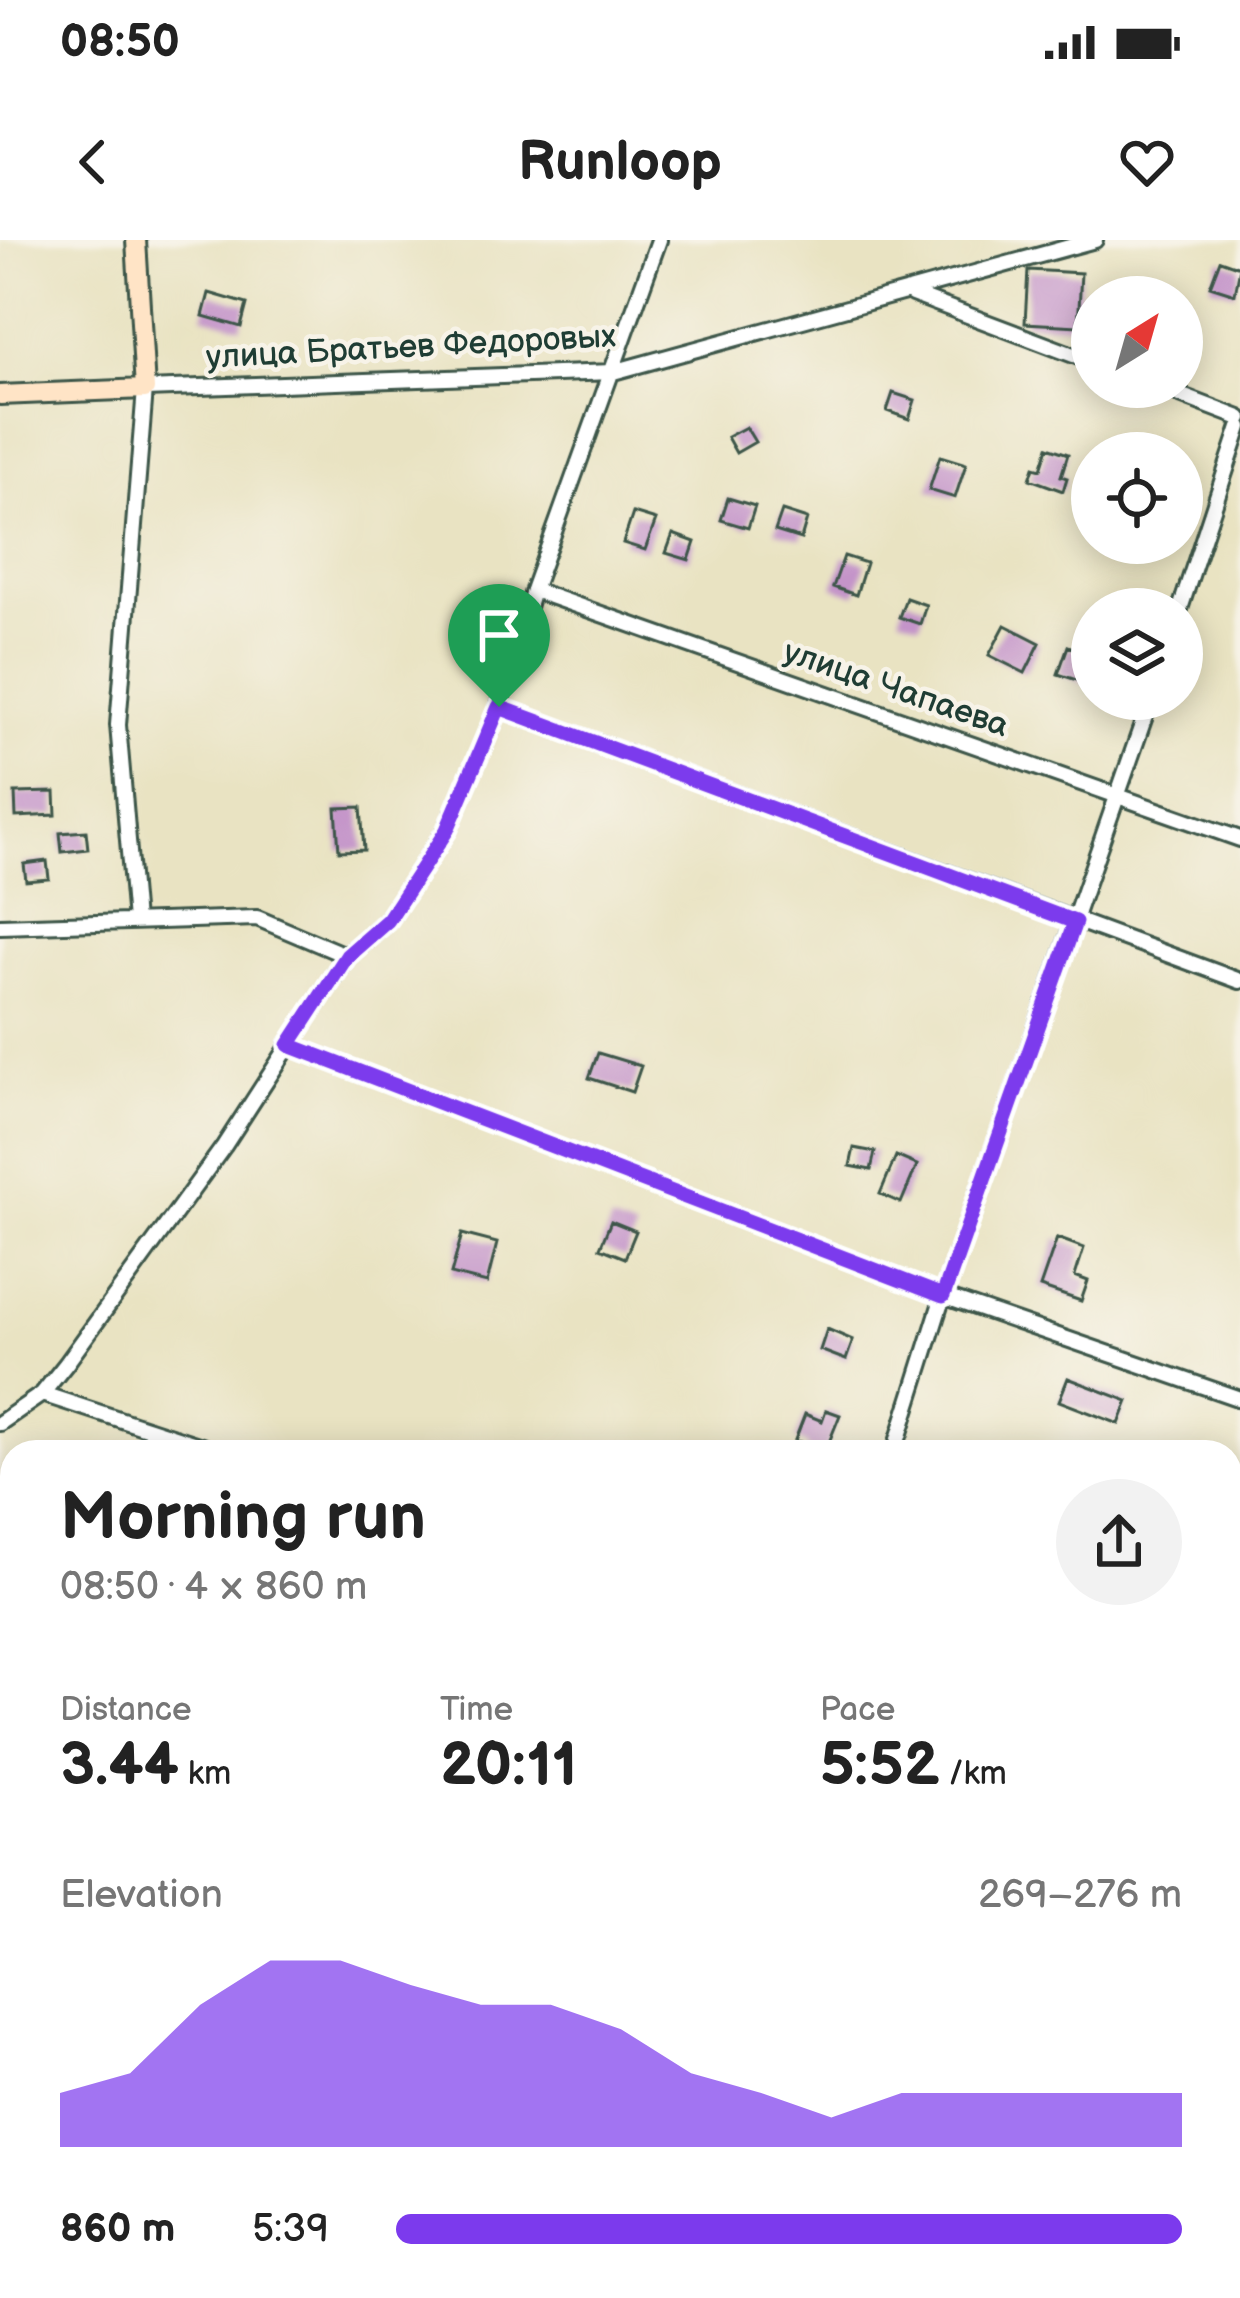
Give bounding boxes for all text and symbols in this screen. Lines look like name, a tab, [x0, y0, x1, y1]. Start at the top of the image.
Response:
text: 08:50	[60, 15, 180, 70]
icon: back	[60, 129, 126, 195]
icon: heart	[1114, 129, 1180, 195]
text: Runloop	[518, 130, 722, 195]
north arrow	[1071, 276, 1203, 408]
map controls	[1071, 276, 1203, 720]
street label: улица Братьев Федоровых	[205, 316, 617, 378]
button: locate	[1071, 432, 1203, 564]
pin	[448, 584, 550, 707]
button: layers	[1071, 588, 1203, 720]
icon: arrive	[466, 602, 532, 668]
street label: улица Чапаева	[778, 632, 1014, 746]
text: Morning run	[60, 1479, 426, 1558]
button: share	[1056, 1479, 1182, 1605]
text: 08:50 · 4 × 860 m	[60, 1564, 367, 1611]
text: Distance	[60, 1690, 192, 1730]
text: Time	[440, 1690, 513, 1730]
text: Pace	[820, 1690, 895, 1730]
text: 3.44	[60, 1730, 179, 1802]
text: 20:11	[440, 1730, 577, 1802]
text: 5:52	[820, 1730, 940, 1802]
text: km	[179, 1754, 231, 1794]
text: /km	[940, 1754, 1007, 1794]
text: Elevation	[60, 1872, 223, 1919]
text: 269–276 m	[978, 1872, 1182, 1919]
text: 860 m	[60, 2206, 175, 2253]
text: 5:39	[252, 2206, 329, 2253]

